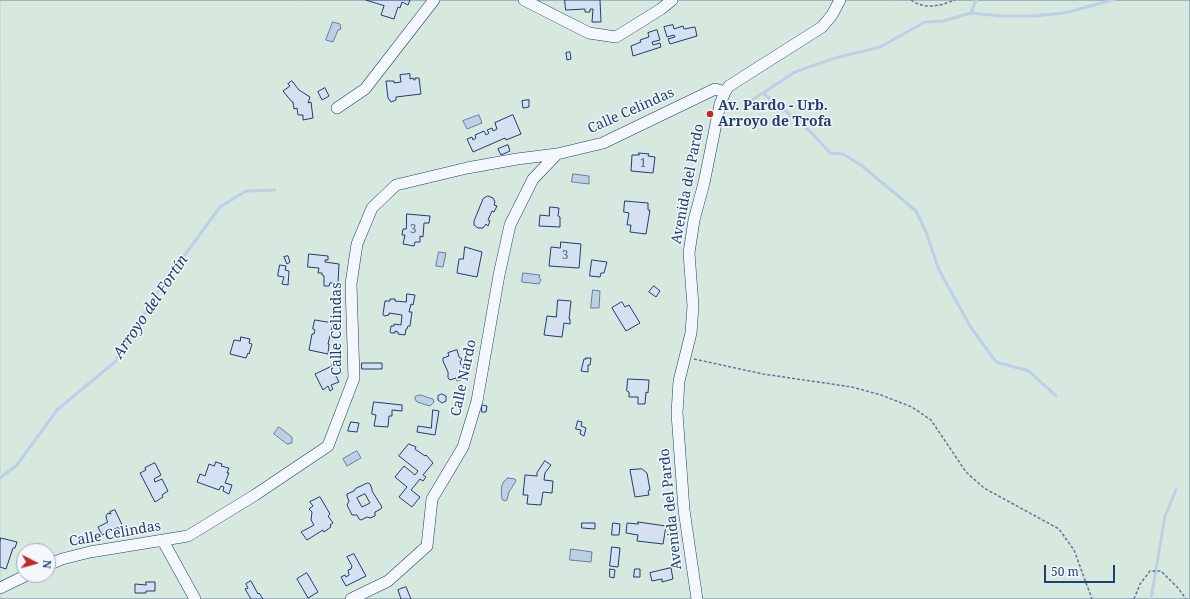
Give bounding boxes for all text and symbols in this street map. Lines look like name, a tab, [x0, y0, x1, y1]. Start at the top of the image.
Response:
street label: Calle Celindas	[585, 84, 677, 138]
place label: Av. Pardo - Urb. Arroyo de Trofa	[718, 98, 832, 130]
marker: Av. Pardo - Urb. Arroyo de Trofa	[705, 109, 715, 119]
street label: Avenida del Pardo	[668, 123, 708, 245]
house number: 1	[640, 157, 646, 171]
house number: 3	[410, 223, 416, 237]
house number: 3	[562, 249, 568, 263]
water label: Arroyo del Fortín	[110, 252, 192, 362]
street label: Calle Celindas	[329, 282, 345, 376]
street label: Calle Nardo	[448, 338, 480, 418]
street label: Avenida del Pardo	[656, 447, 686, 571]
street label: Calle Celindas	[68, 518, 162, 550]
north arrow	[16, 543, 56, 583]
scale bar	[1046, 557, 1117, 583]
text: N	[40, 559, 55, 569]
text: 50 m	[1051, 563, 1079, 580]

